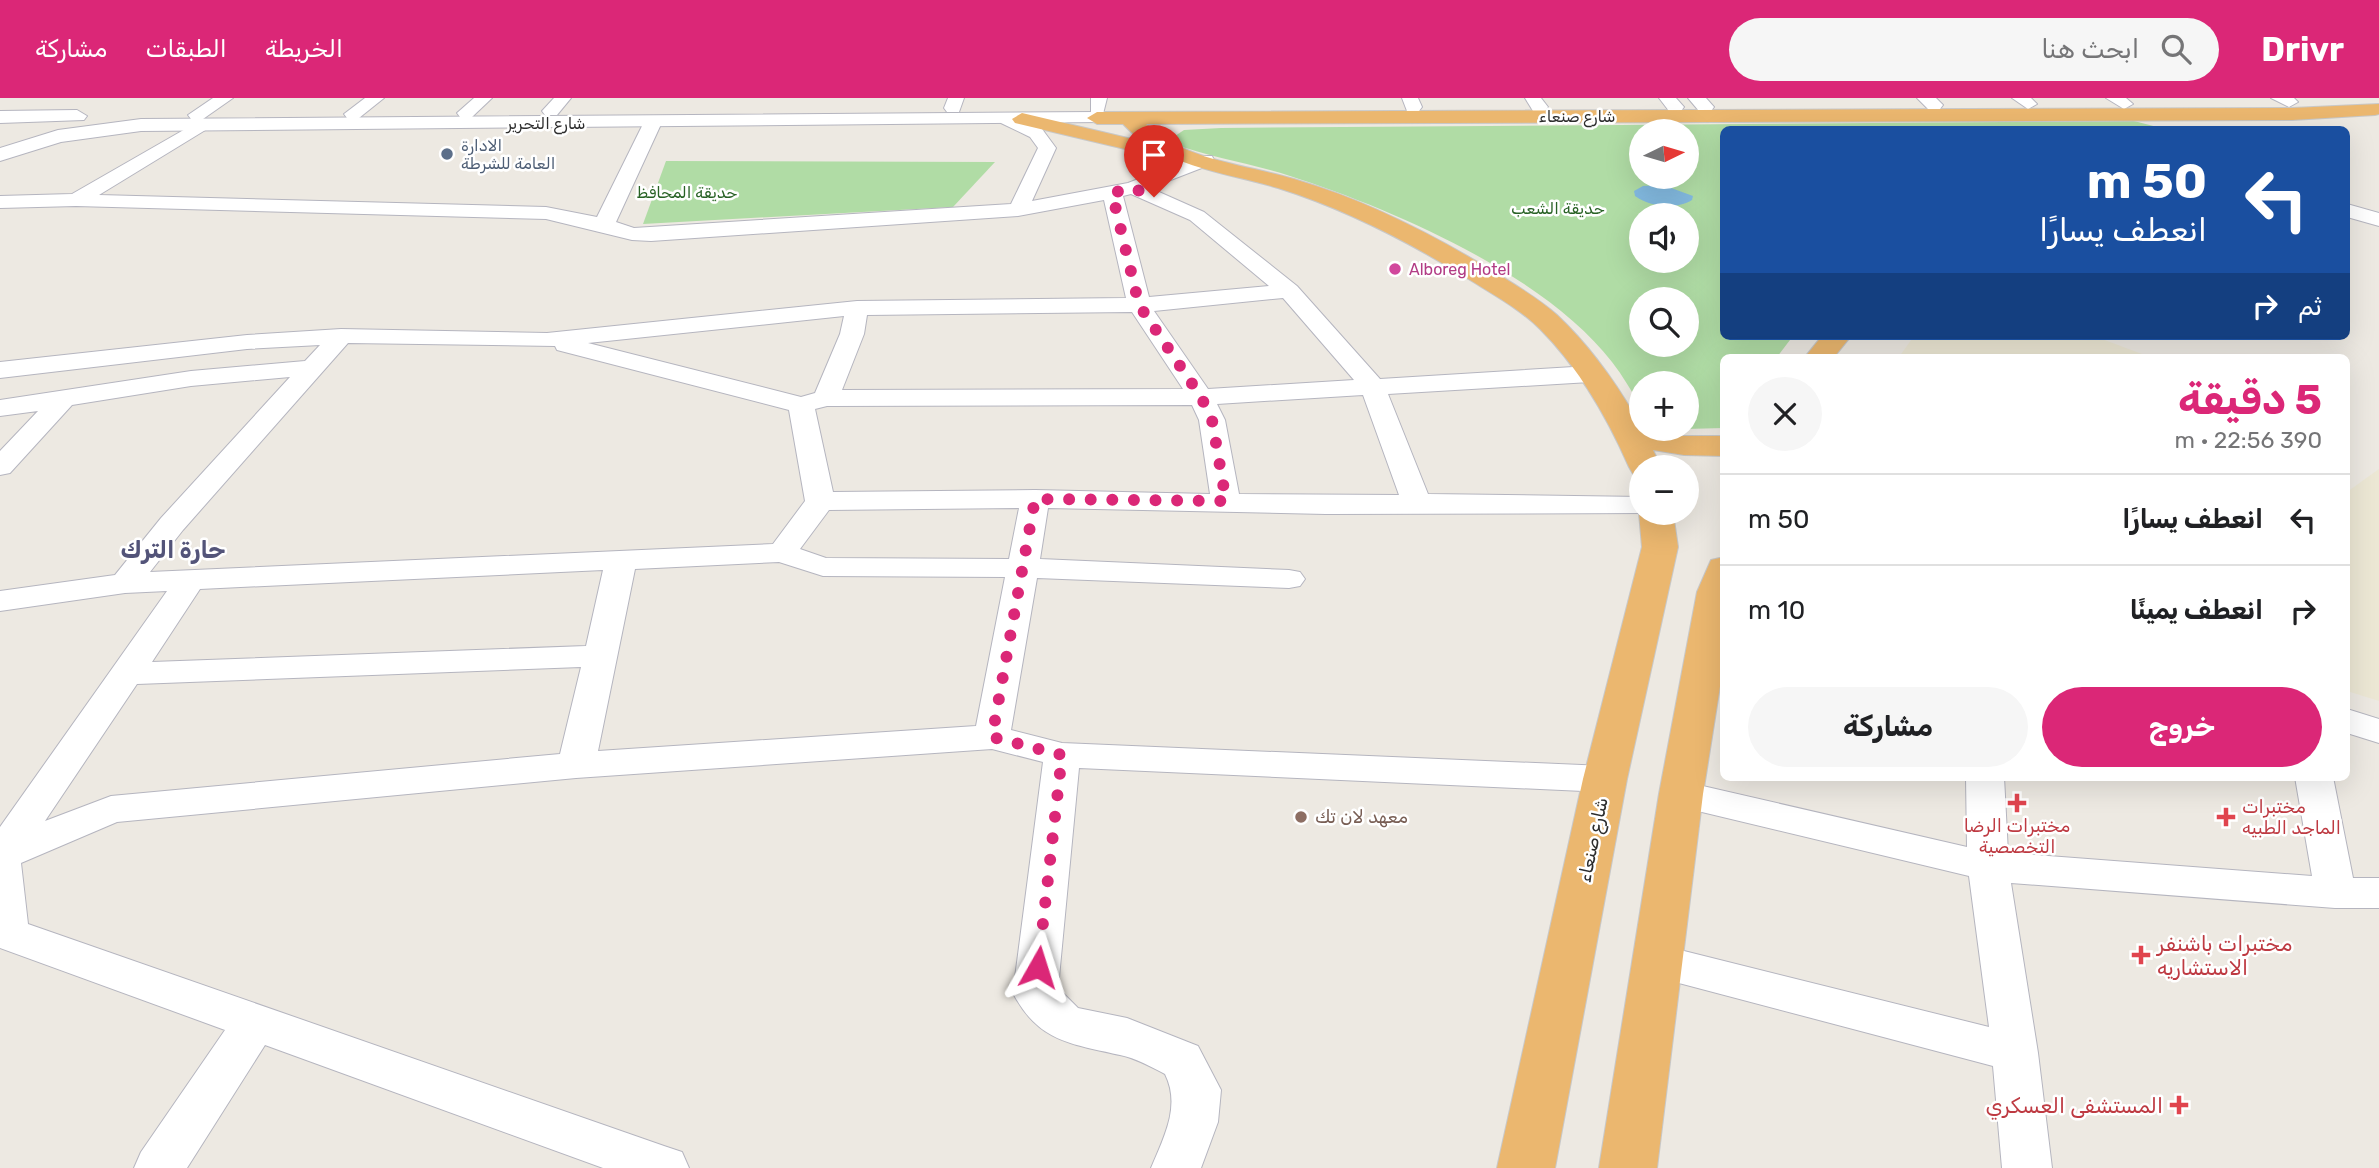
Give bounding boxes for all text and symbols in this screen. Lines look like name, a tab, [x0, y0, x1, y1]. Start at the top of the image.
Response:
search box	[1729, 18, 2219, 81]
icon: search	[2157, 30, 2195, 68]
text: Drivr	[2261, 30, 2344, 69]
text: ابحث هنا	[2041, 34, 2139, 65]
text: مشاركة	[35, 35, 107, 63]
text: الطبقات	[145, 35, 227, 63]
text: الخريطة	[265, 35, 343, 63]
street label: شارع صنعاء	[1539, 107, 1615, 128]
street label: شارع التحرير	[505, 114, 586, 135]
north arrow	[1629, 119, 1699, 189]
map controls	[1629, 119, 1699, 525]
pin	[1124, 125, 1184, 197]
place label: الادارة العامة للشرطة	[461, 136, 555, 174]
icon: arrive	[1135, 136, 1173, 174]
marker: الادارة العامة للشرطة	[439, 146, 455, 162]
text: 50 m	[2087, 152, 2207, 210]
icon: left	[2231, 154, 2322, 245]
park label: حديقة المحافظ	[637, 183, 737, 202]
park label: حديقة الشعب	[1511, 199, 1605, 218]
button: sound	[1629, 203, 1699, 273]
text: انعطف يسارًا	[2039, 211, 2207, 249]
place label: Alboreg Hotel	[1409, 260, 1510, 279]
marker: Alboreg Hotel	[1387, 261, 1403, 277]
button: search	[1629, 287, 1699, 357]
icon: right	[2246, 287, 2284, 325]
text: ثم	[2298, 291, 2322, 322]
button: +	[1629, 371, 1699, 441]
text: 5 دقيقة	[2178, 375, 2322, 425]
button: close	[1748, 377, 1822, 451]
text: 390 m · 22:56	[2175, 426, 2322, 454]
button: −	[1629, 455, 1699, 525]
icon: left	[2284, 501, 2322, 539]
text: 50 m	[1748, 504, 1809, 535]
text: انعطف يسارًا	[2122, 504, 2263, 535]
district label: حارة الترك	[120, 536, 226, 564]
icon: right	[2284, 592, 2322, 630]
text: 10 m	[1748, 595, 1805, 626]
text: انعطف يمينًا	[2130, 595, 2263, 626]
button: مشاركة	[1748, 687, 2028, 767]
button: خروج	[2042, 687, 2322, 767]
marker: مختبرات الرضا التخصصية	[2007, 793, 2027, 813]
street label: شارع صنعاء	[1573, 795, 1614, 885]
place label: مختبرات الماجد الطبيه	[2242, 796, 2341, 839]
place label: معهد لان تك	[1315, 806, 1408, 828]
marker: مختبرات الماجد الطبيه	[2216, 807, 2236, 827]
marker: معهد لان تك	[1293, 809, 1309, 825]
place label: مختبرات الرضا التخصصية	[1964, 815, 2070, 858]
position arrow	[1001, 930, 1075, 1004]
place label: مختبرات باشنفر الاستشاريه	[2155, 931, 2292, 980]
marker: مختبرات باشنفر الاستشاريه	[2131, 945, 2151, 965]
place label: المستشفى العسكري	[1986, 1093, 2163, 1120]
marker: المستشفى العسكري	[2169, 1095, 2189, 1115]

